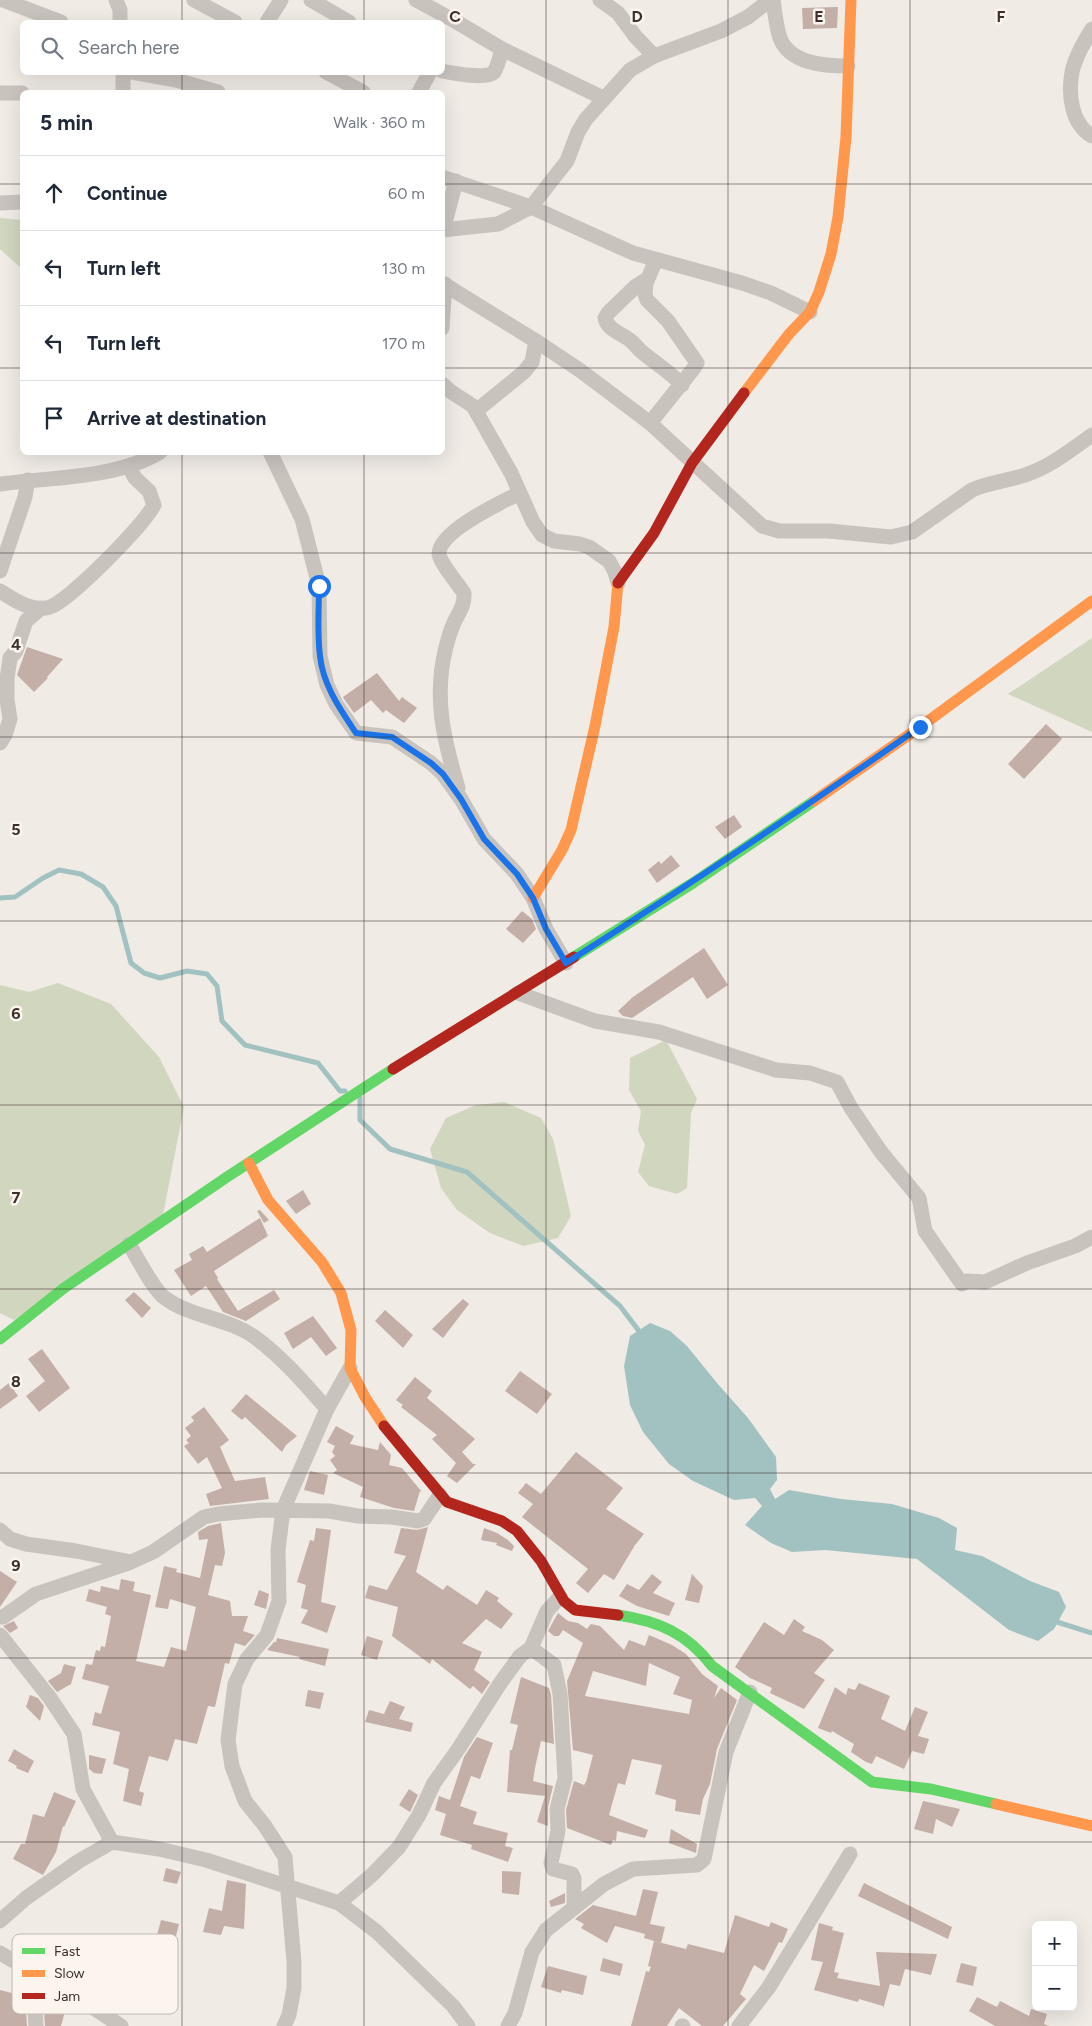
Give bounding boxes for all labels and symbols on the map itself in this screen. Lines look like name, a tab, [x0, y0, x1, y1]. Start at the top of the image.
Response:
text: C	[449, 7, 461, 26]
text: D	[631, 7, 643, 26]
text: E	[814, 7, 824, 26]
text: F	[997, 7, 1006, 26]
route start	[308, 575, 331, 598]
text: 4	[11, 635, 21, 654]
route end	[909, 716, 932, 739]
text: 5	[11, 820, 21, 839]
text: 6	[11, 1004, 21, 1023]
text: 7	[12, 1188, 21, 1207]
text: 8	[11, 1372, 21, 1391]
text: 9	[11, 1556, 21, 1575]
legend	[12, 1934, 178, 2014]
text: Fast	[54, 1943, 80, 1960]
text: Slow	[54, 1965, 85, 1982]
text: Jam	[54, 1988, 80, 2005]

